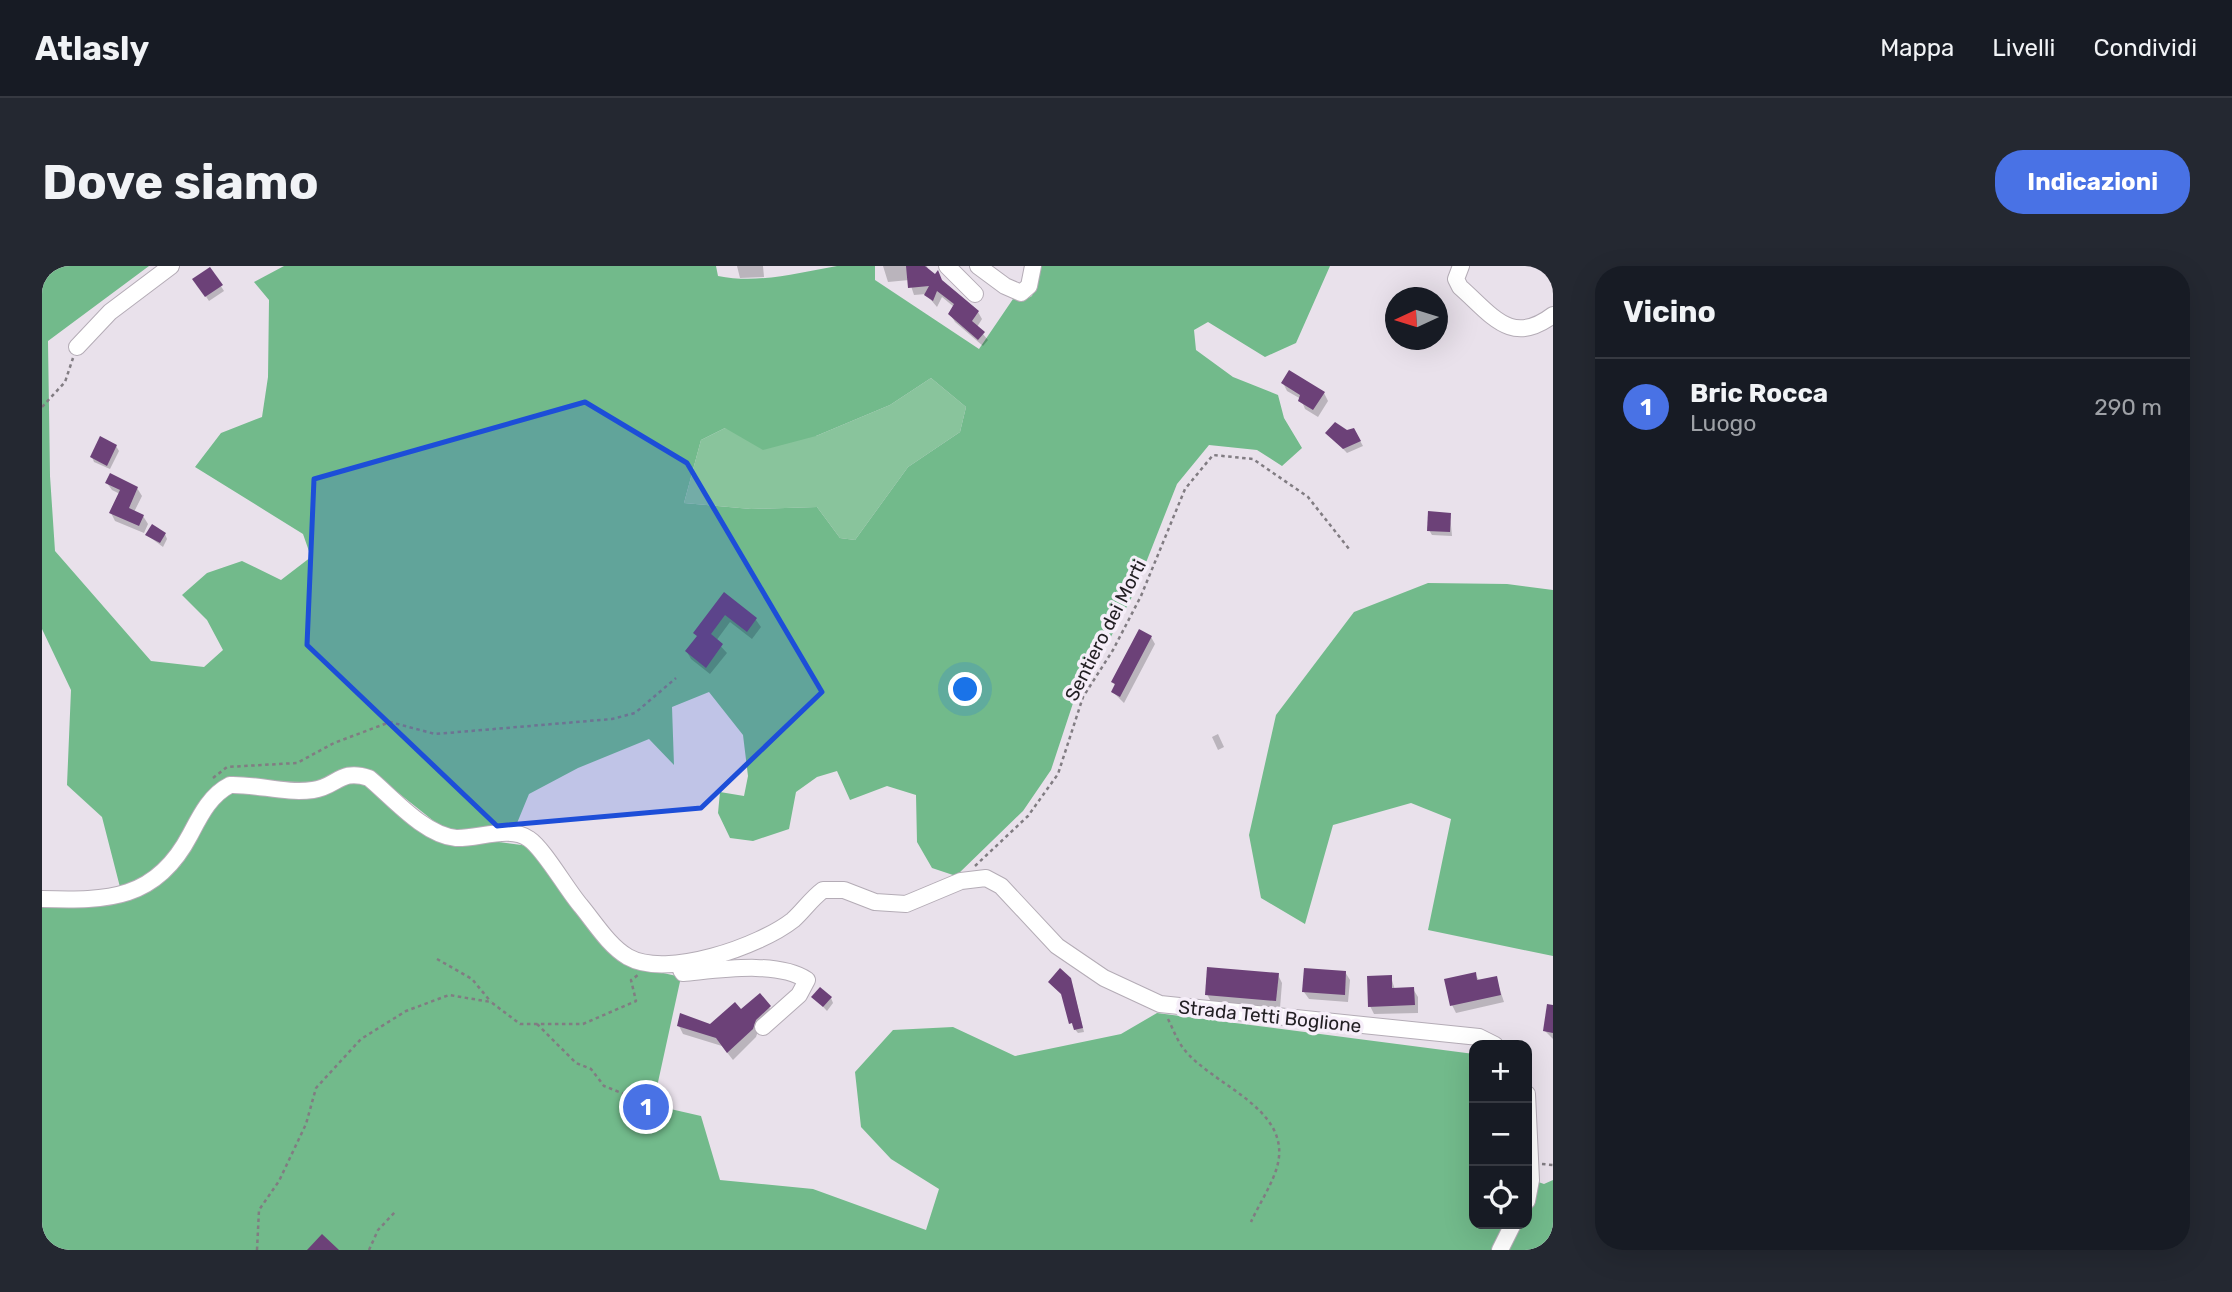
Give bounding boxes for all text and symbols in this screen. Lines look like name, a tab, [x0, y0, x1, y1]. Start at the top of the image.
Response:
text: Atlasly	[35, 29, 149, 68]
text: Mappa	[1880, 34, 1954, 62]
text: Livelli	[1992, 34, 2055, 62]
text: Condividi	[2093, 34, 2197, 62]
button: Indicazioni	[1995, 150, 2190, 214]
text: Dove siamo	[42, 153, 319, 211]
north arrow	[1385, 287, 1448, 350]
text: Vicino	[1623, 294, 1716, 330]
text: Bric Rocca	[1690, 378, 1828, 409]
text: 1	[1640, 393, 1652, 421]
text: 290 m	[2094, 393, 2162, 421]
text: Luogo	[1690, 409, 1757, 437]
street label: Sentiero dei Morti	[1060, 556, 1151, 705]
your location	[948, 672, 982, 706]
street label: Strada Tetti Boglione	[1177, 995, 1363, 1038]
map controls	[1469, 1040, 1532, 1229]
button: +	[1469, 1040, 1532, 1103]
pin: 1	[623, 1081, 669, 1133]
button: −	[1469, 1103, 1532, 1166]
button: locate	[1469, 1166, 1532, 1229]

